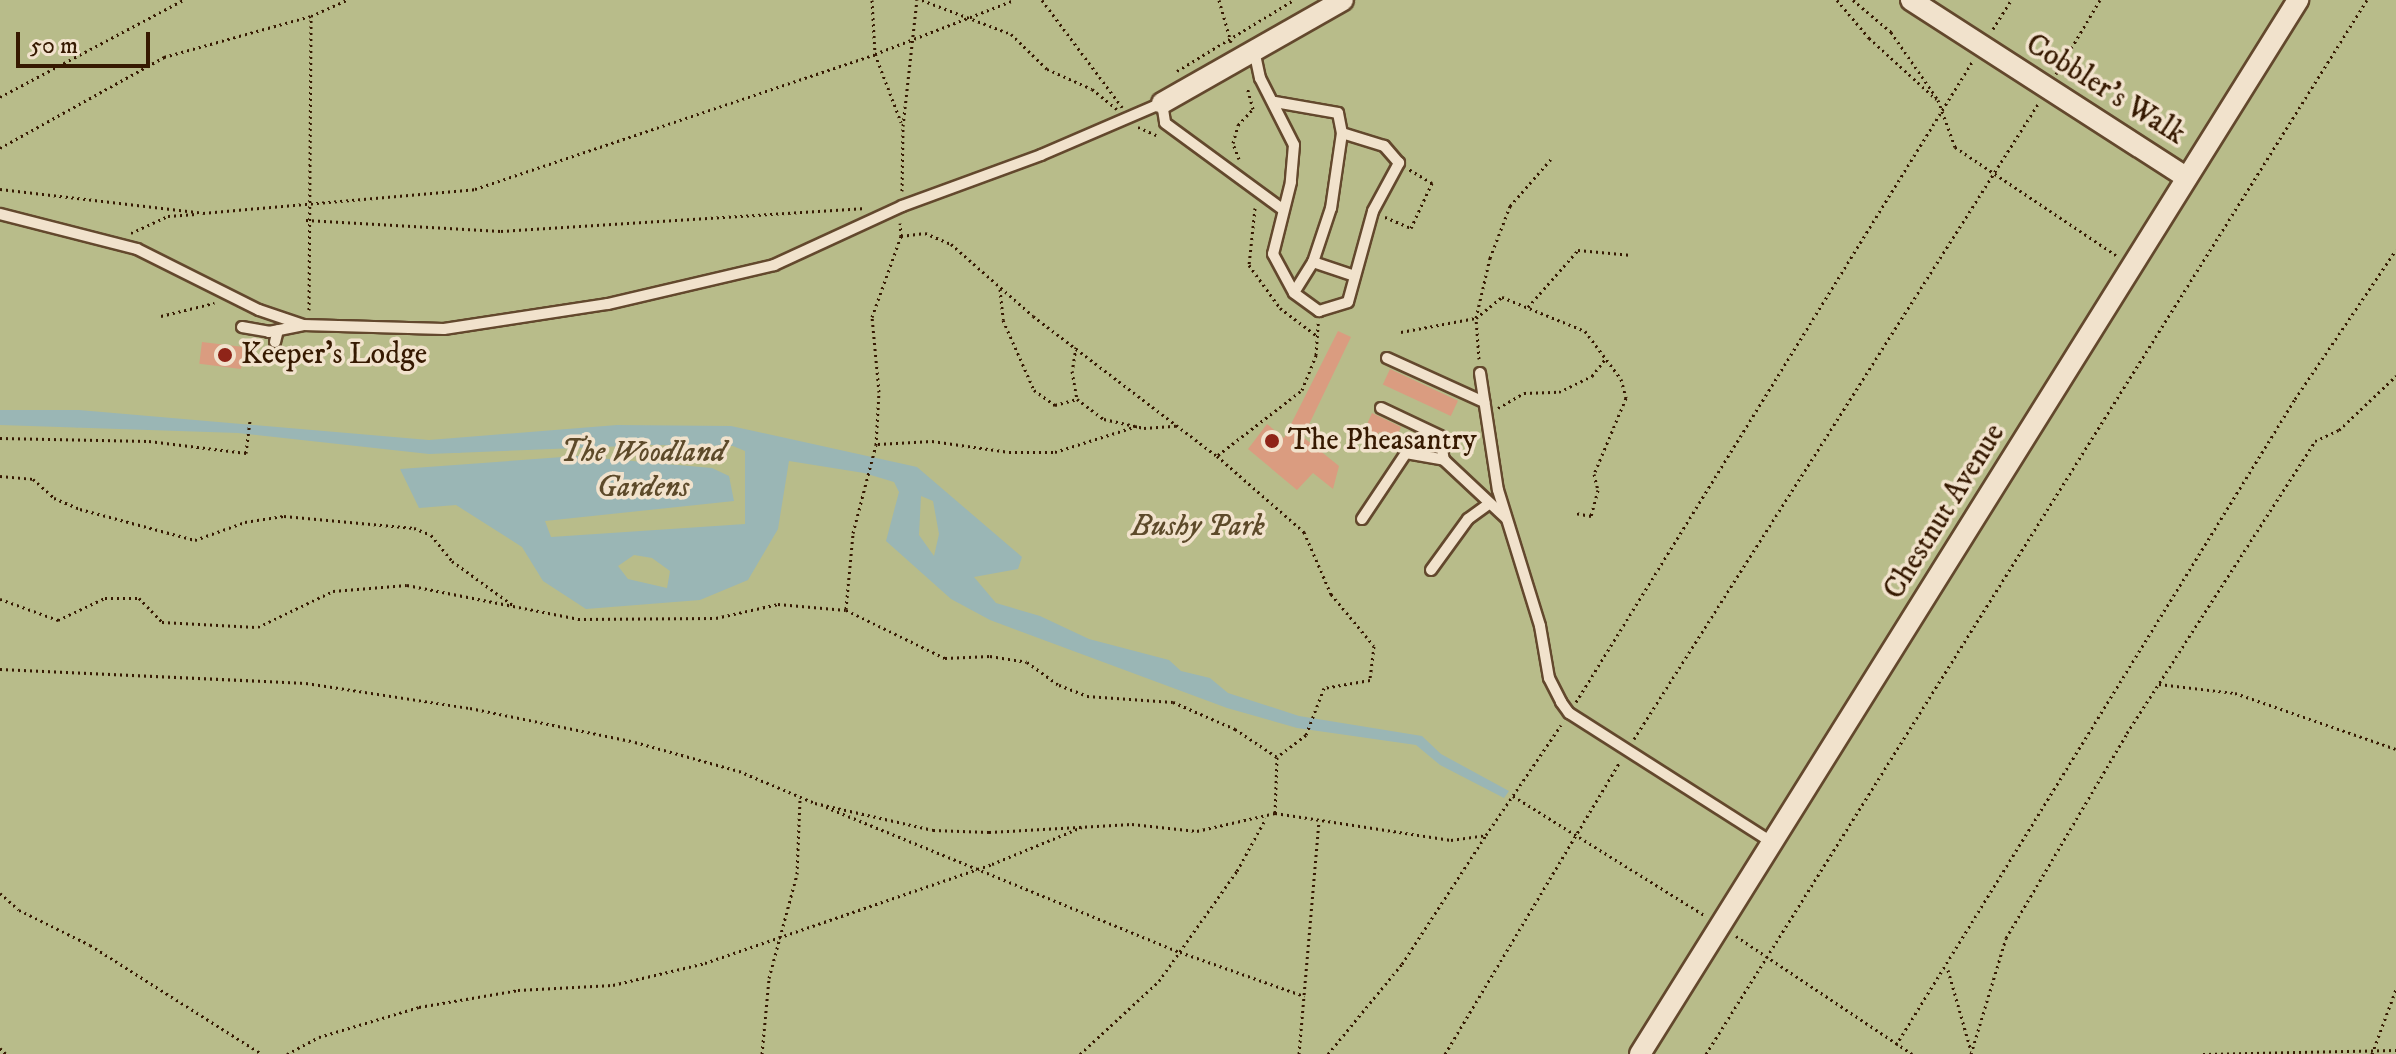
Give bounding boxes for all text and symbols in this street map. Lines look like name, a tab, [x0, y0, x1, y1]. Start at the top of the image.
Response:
scale bar	[20, 16, 154, 66]
street label: Cobbler's Walk	[2019, 27, 2191, 153]
text: 50 m	[30, 31, 78, 61]
place label: Keeper's Lodge	[241, 337, 427, 373]
marker: Keeper's Lodge	[216, 346, 234, 364]
street label: Chestnut Avenue	[1877, 418, 2013, 606]
place label: The Pheasantry	[1288, 423, 1477, 459]
marker: The Pheasantry	[1263, 432, 1281, 450]
park label: The Woodland Gardens	[561, 435, 725, 506]
park label: Bushy Park	[1131, 509, 1265, 545]

